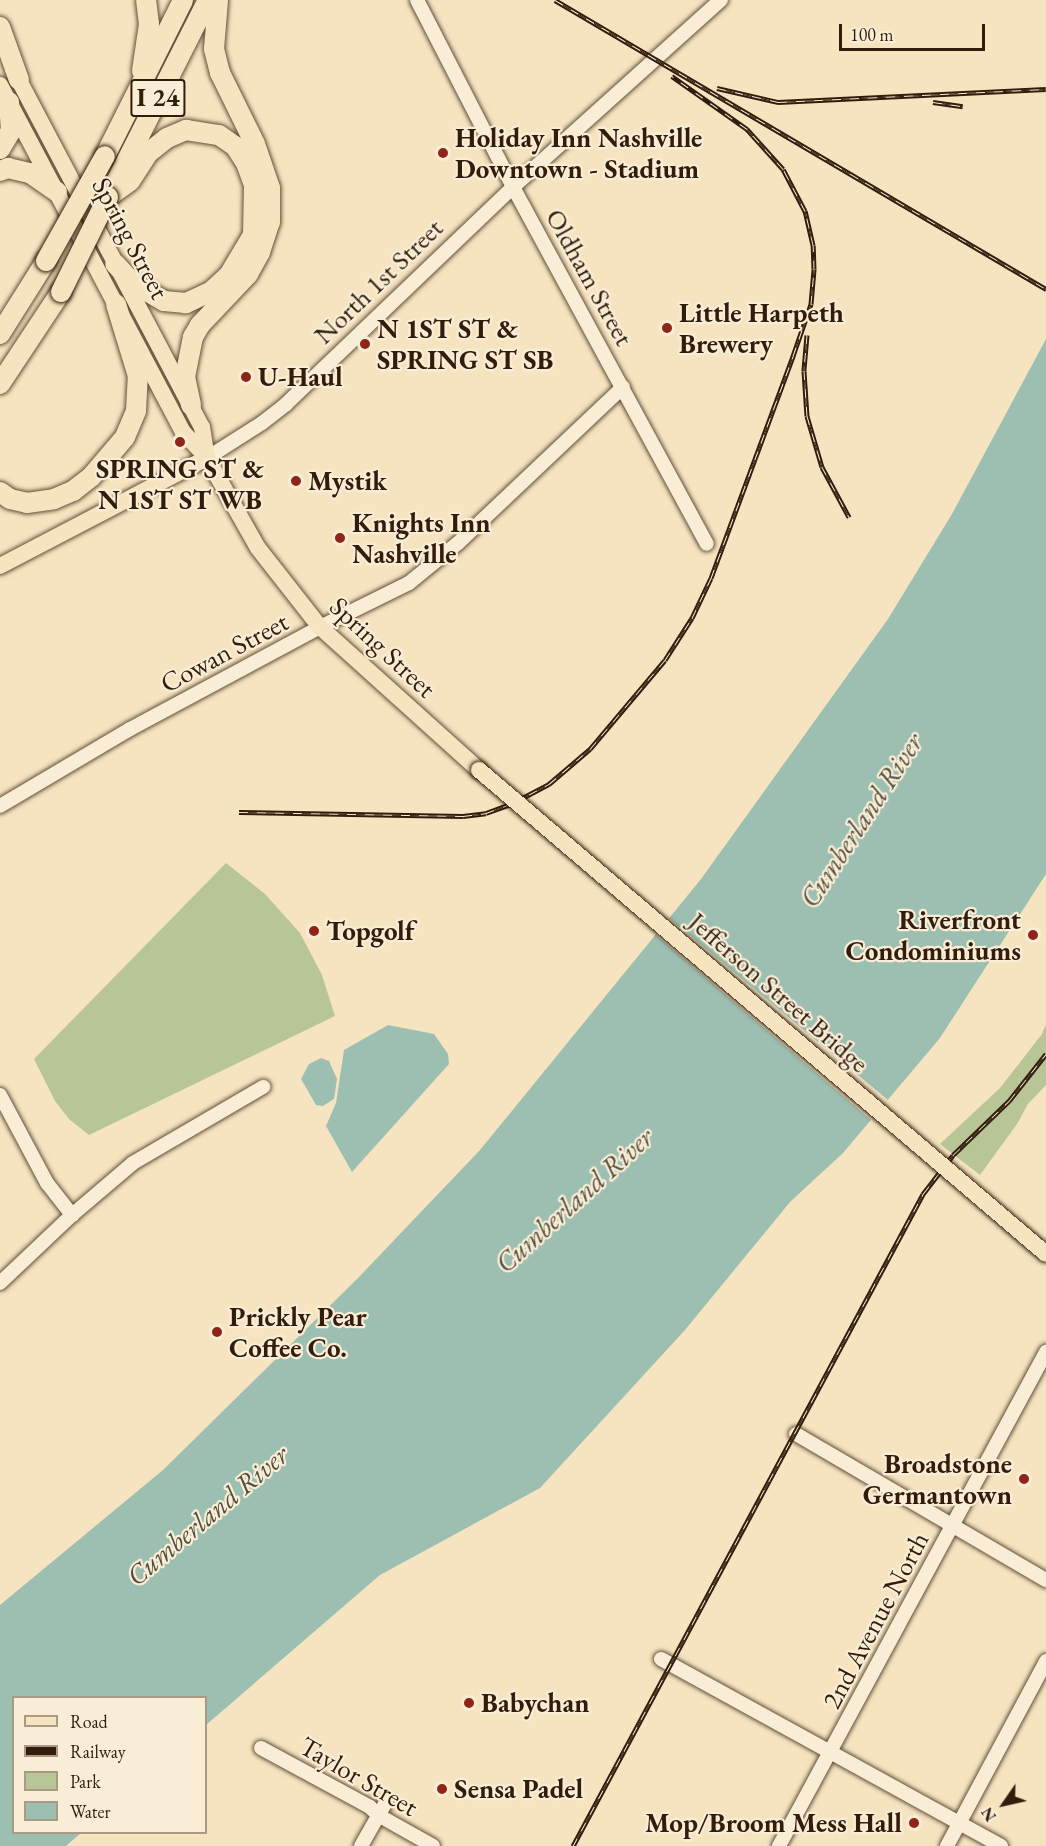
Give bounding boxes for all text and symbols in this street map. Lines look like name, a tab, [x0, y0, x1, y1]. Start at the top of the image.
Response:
scale bar	[842, 12, 988, 50]
text: 100 m	[850, 23, 894, 46]
road number: I 24	[130, 75, 186, 121]
place label: Holiday Inn Nashville Downtown - Stadium	[455, 121, 702, 184]
marker: Holiday Inn Nashville Downtown - Stadium	[436, 146, 450, 160]
street label: Spring Street	[85, 172, 177, 304]
street label: Oldham Street	[539, 203, 641, 351]
street label: North 1st Street	[307, 212, 449, 350]
place label: Little Harpeth Brewery	[679, 296, 844, 359]
place label: N 1ST ST & SPRING ST SB	[377, 312, 553, 375]
marker: Little Harpeth Brewery	[660, 321, 674, 335]
marker: N 1ST ST & SPRING ST SB	[358, 337, 372, 351]
place label: U-Haul	[258, 361, 343, 393]
marker: U-Haul	[239, 370, 253, 384]
marker: SPRING ST & N 1ST ST WB	[173, 435, 187, 449]
place label: SPRING ST & N 1ST ST WB	[96, 452, 264, 515]
place label: Mystik	[308, 465, 387, 497]
marker: Mystik	[289, 474, 303, 488]
place label: Knights Inn Nashville	[352, 506, 491, 569]
marker: Knights Inn Nashville	[333, 531, 347, 545]
street label: Spring Street	[323, 590, 443, 704]
street label: Cowan Street	[155, 605, 293, 699]
water label: Cumberland River	[792, 727, 930, 913]
place label: Riverfront Condominiums	[846, 903, 1021, 966]
street label: Jefferson Street Bridge	[682, 905, 876, 1079]
place label: Topgolf	[326, 915, 414, 947]
marker: Topgolf	[307, 924, 321, 938]
marker: Riverfront Condominiums	[1026, 928, 1040, 942]
water label: Cumberland River	[488, 1120, 660, 1280]
place label: Prickly Pear Coffee Co.	[229, 1300, 367, 1363]
marker: Prickly Pear Coffee Co.	[210, 1325, 224, 1339]
water label: Cumberland River	[119, 1438, 295, 1592]
place label: Broadstone Germantown	[863, 1447, 1012, 1510]
marker: Broadstone Germantown	[1017, 1472, 1031, 1486]
street label: 2nd Avenue North	[815, 1526, 935, 1714]
place label: Babychan	[481, 1687, 590, 1719]
legend	[12, 1696, 207, 1834]
marker: Babychan	[462, 1696, 476, 1710]
text: Road	[70, 1710, 108, 1733]
street label: Taylor Street	[294, 1729, 424, 1823]
text: Railway	[70, 1740, 126, 1763]
text: Park	[70, 1770, 101, 1793]
place label: Sensa Padel	[454, 1773, 583, 1805]
north arrow	[974, 1774, 1034, 1834]
marker: Sensa Padel	[435, 1782, 449, 1796]
text: Water	[70, 1800, 111, 1823]
text: N	[976, 1803, 1001, 1826]
place label: Mop/Broom Mess Hall	[645, 1807, 902, 1839]
marker: Mop/Broom Mess Hall	[907, 1816, 921, 1830]

